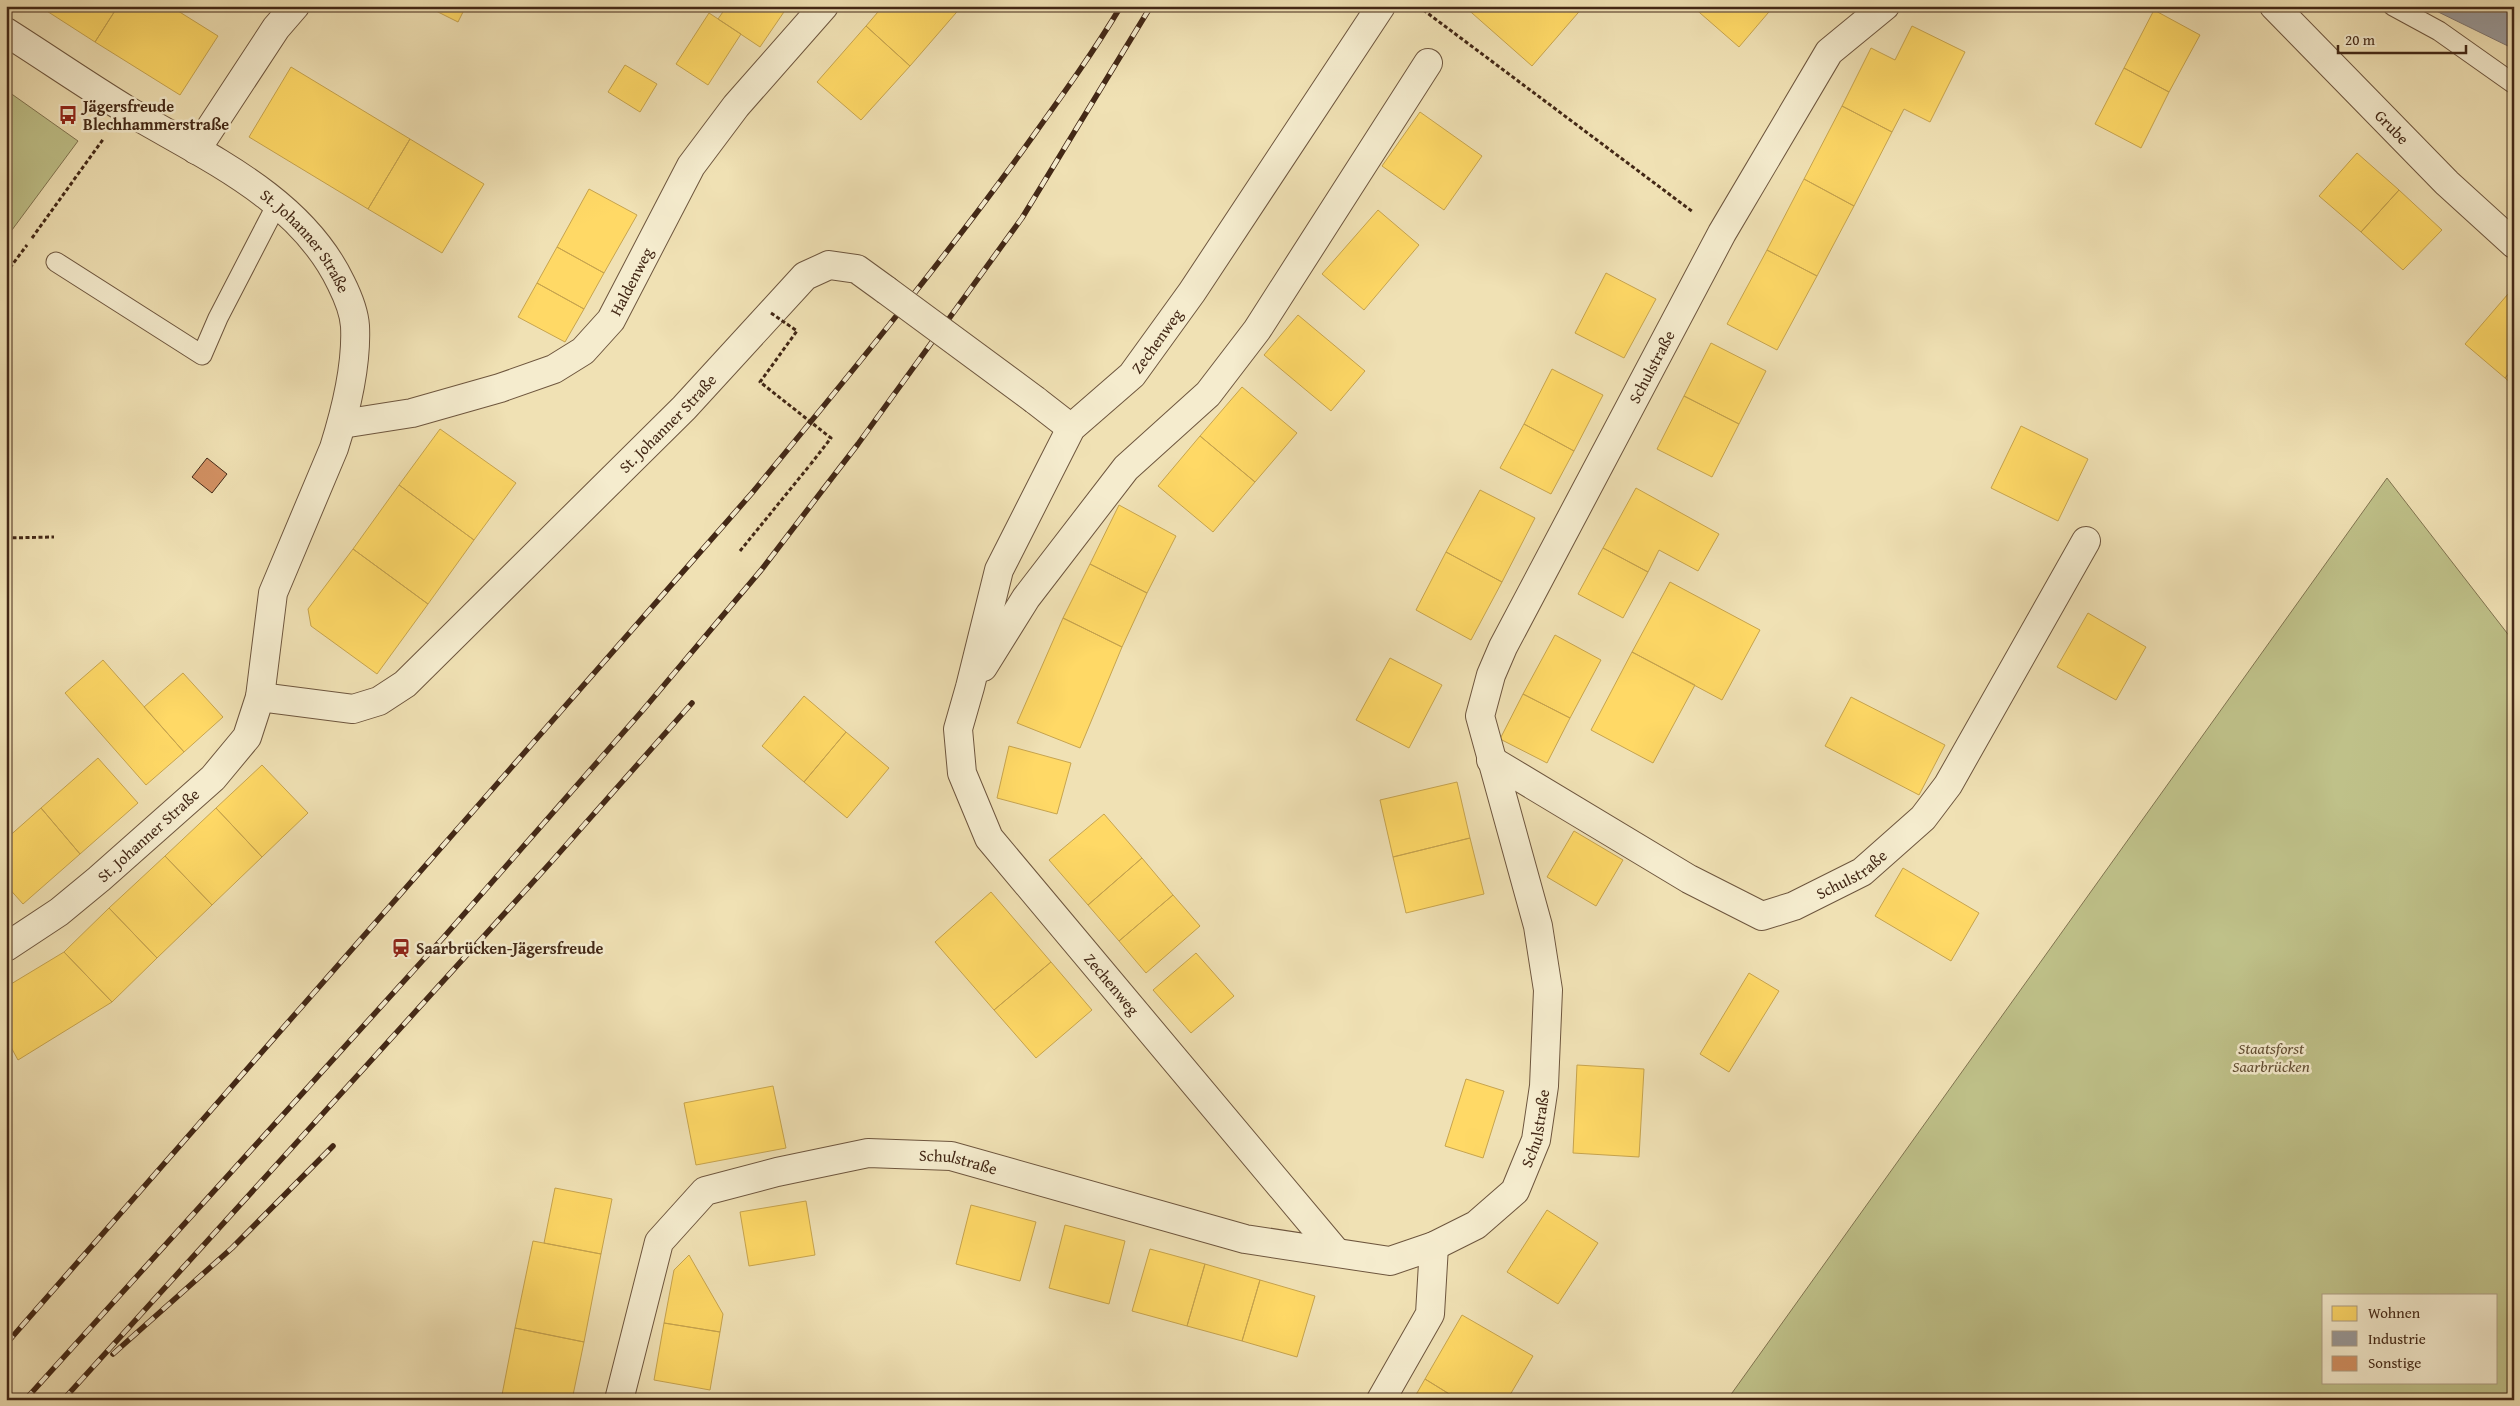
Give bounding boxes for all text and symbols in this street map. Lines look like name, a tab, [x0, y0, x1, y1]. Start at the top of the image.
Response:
scale bar	[2338, 22, 2465, 54]
text: 20 m	[2345, 29, 2376, 50]
place label: Jägersfreude Blechhammerstraße	[80, 94, 229, 136]
bus stop icon: Jägersfreude Blechhammerstraße	[57, 104, 79, 126]
street label: Grube	[2369, 104, 2415, 150]
street label: St. Johanner Straße	[255, 183, 356, 297]
street label: Haldenweg	[603, 243, 659, 320]
street label: Zechenweg	[1125, 304, 1188, 378]
street label: Schulstraße	[1622, 326, 1681, 408]
street label: St. Johanner Straße	[613, 368, 722, 478]
street label: St. Johanner Straße	[91, 782, 205, 888]
street label: Schulstraße	[1812, 843, 1892, 905]
place label: Saarbrücken-Jägersfreude	[416, 936, 604, 960]
station icon: Saarbrücken-Jägersfreude	[390, 937, 412, 959]
street label: Zechenweg	[1079, 948, 1145, 1020]
park label: Staatsforst Saarbrücken	[2232, 1036, 2310, 1078]
street label: Schulstraße	[1514, 1088, 1555, 1171]
street label: Schulstraße	[919, 1143, 1000, 1181]
legend	[2322, 1294, 2498, 1384]
text: Wohnen	[2368, 1302, 2421, 1323]
text: Industrie	[2368, 1328, 2426, 1349]
text: Sonstige	[2368, 1352, 2421, 1373]

